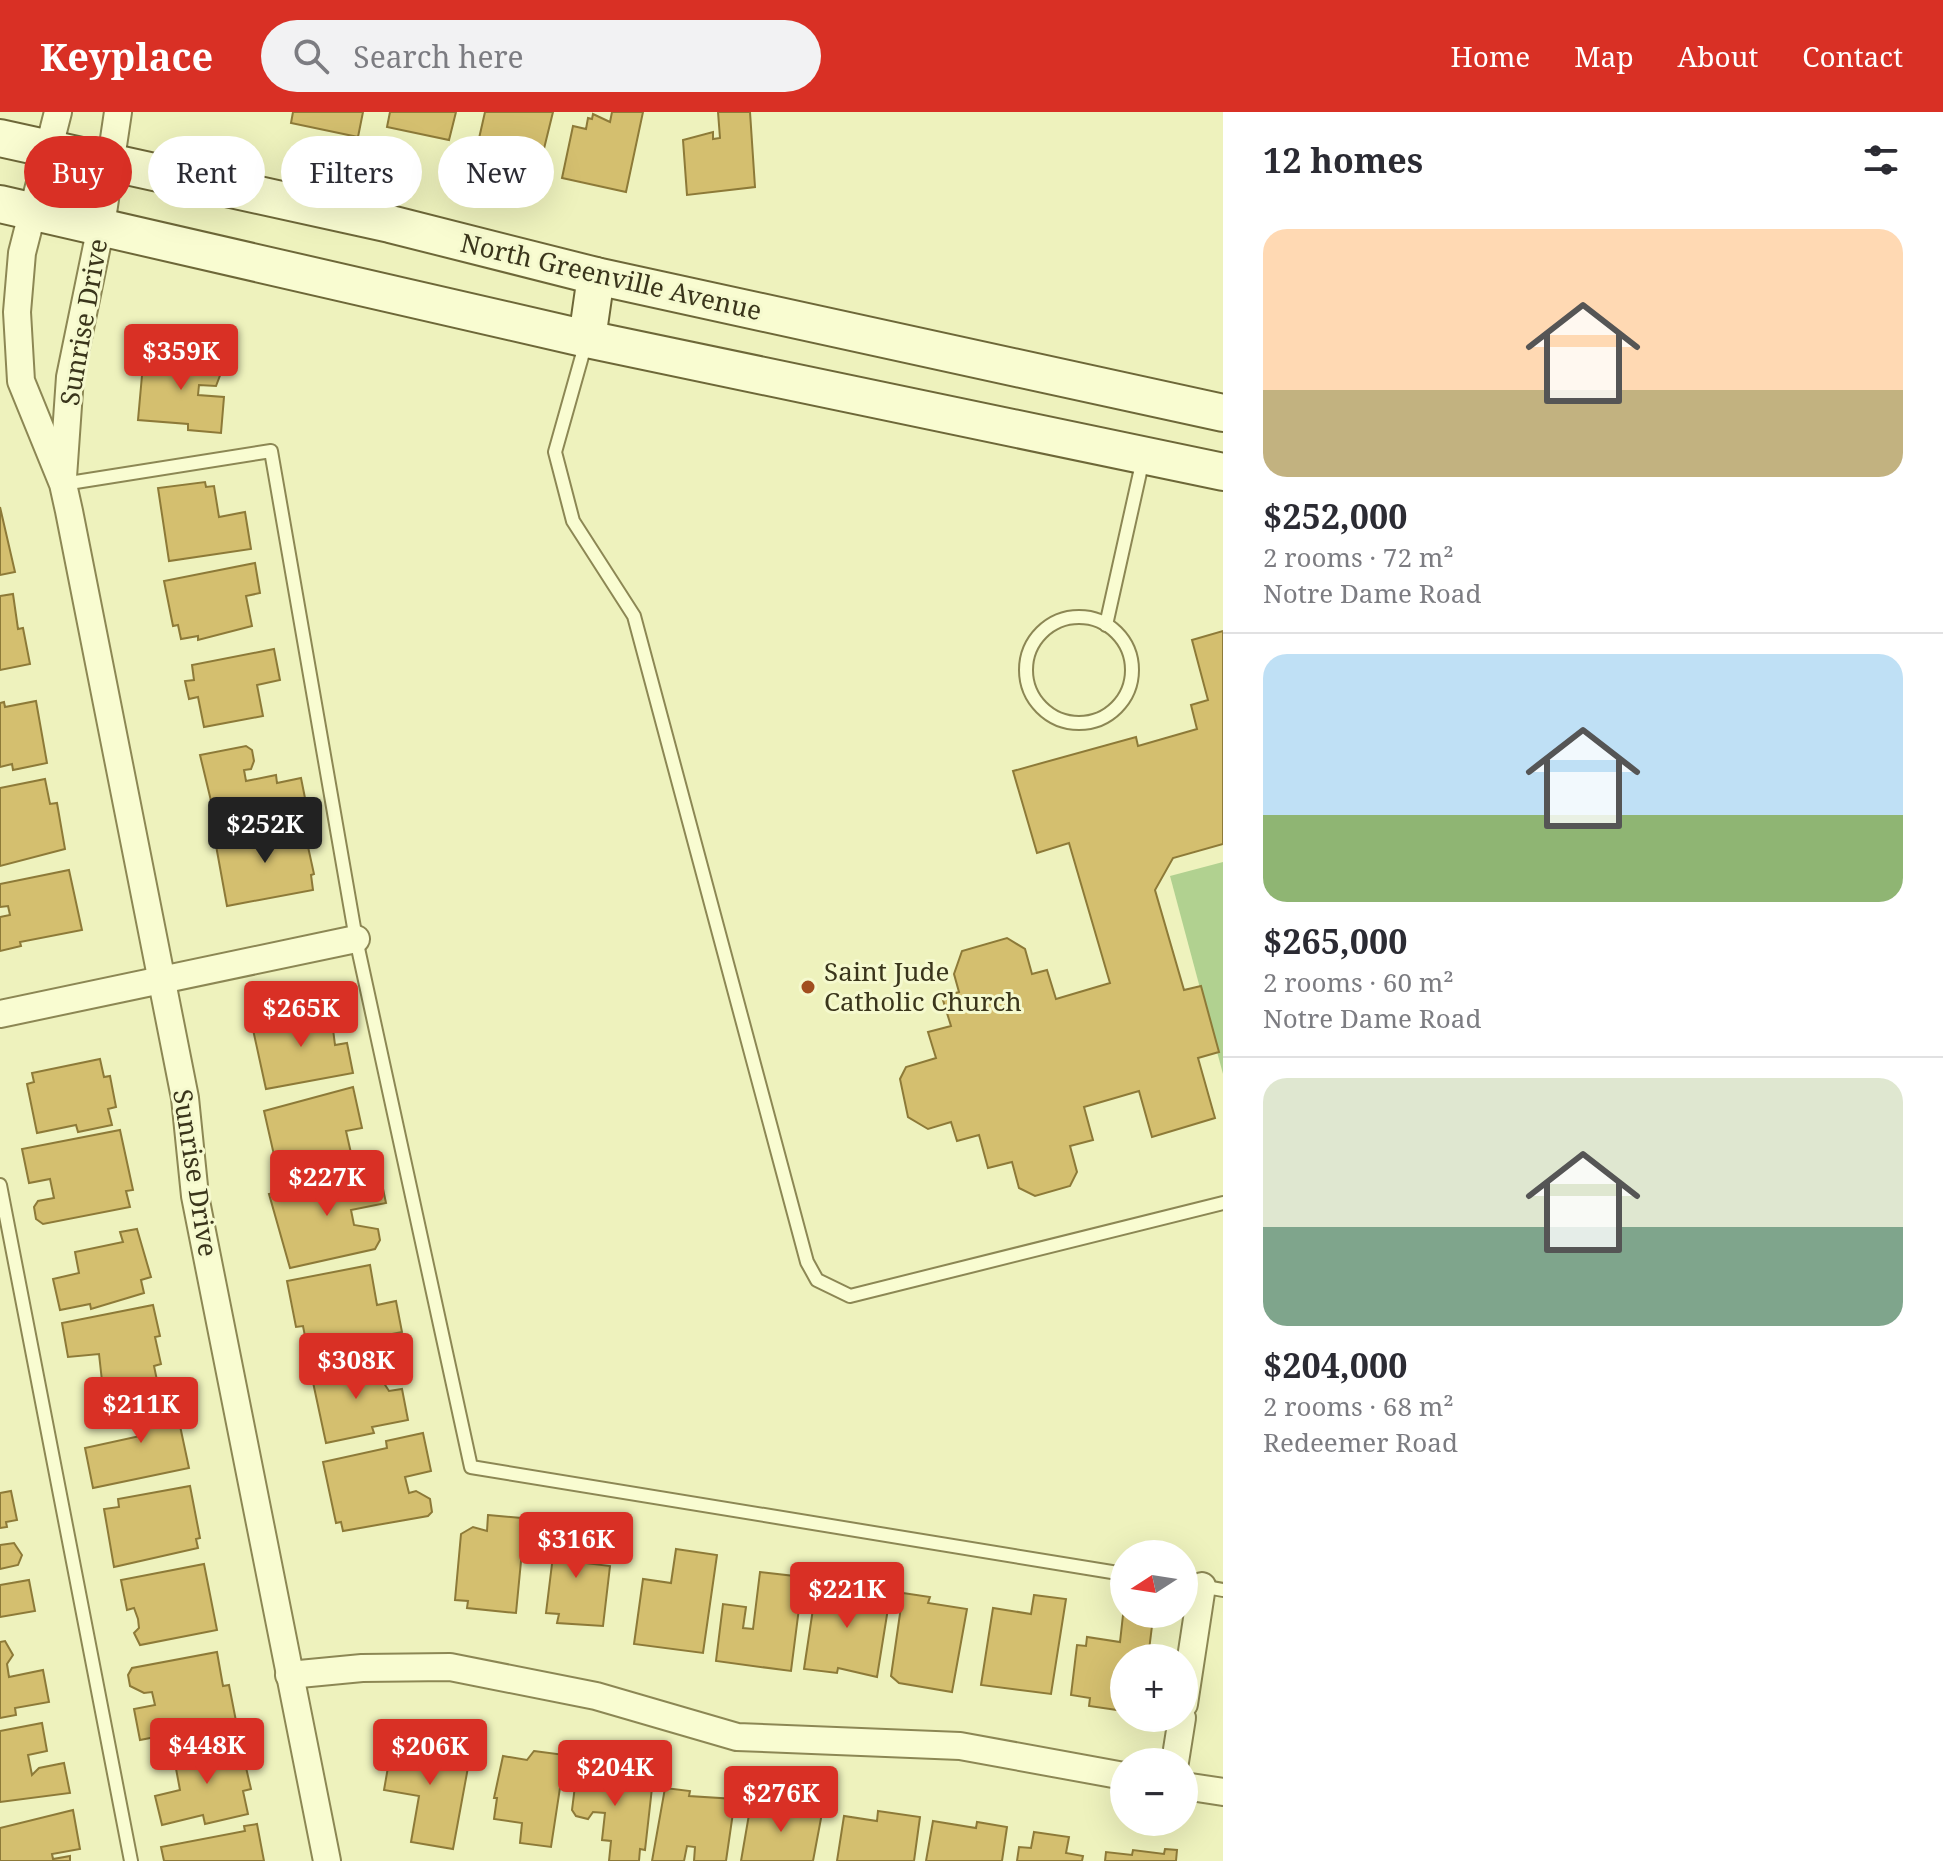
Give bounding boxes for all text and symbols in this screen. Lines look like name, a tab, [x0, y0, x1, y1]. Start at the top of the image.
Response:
search box	[261, 20, 821, 92]
text: Keyplace	[40, 30, 213, 82]
icon: search	[289, 34, 333, 78]
text: Search here	[353, 36, 524, 77]
text: Home	[1451, 37, 1530, 75]
text: Map	[1574, 37, 1634, 75]
text: About	[1678, 37, 1758, 75]
text: Contact	[1802, 37, 1903, 75]
chip: Buy	[24, 136, 132, 208]
chip: Rent	[148, 136, 265, 208]
chip: Filters	[281, 136, 422, 208]
chip: New	[438, 136, 554, 208]
text: 12 homes	[1263, 137, 1423, 183]
icon: filters	[1859, 138, 1903, 182]
street label: North Greenville Avenue	[457, 224, 765, 328]
street label: Sunrise Drive	[51, 236, 115, 408]
icon: home	[1511, 281, 1655, 425]
pin: $359K	[125, 324, 237, 392]
text: $359K	[142, 332, 220, 368]
text: $252,000	[1263, 493, 1407, 539]
text: 2 rooms · 72 m²	[1263, 539, 1454, 575]
text: Notre Dame Road	[1263, 575, 1481, 611]
icon: home	[1511, 706, 1655, 850]
pin: $252K	[209, 797, 321, 865]
text: $252K	[226, 805, 304, 841]
text: $265,000	[1263, 918, 1407, 964]
place label: Saint Jude Catholic Church	[824, 953, 1022, 1019]
text: 2 rooms · 60 m²	[1263, 964, 1454, 1000]
marker: Saint Jude Catholic Church	[799, 978, 817, 996]
pin: $265K	[245, 981, 357, 1049]
text: $265K	[262, 989, 340, 1025]
text: Notre Dame Road	[1263, 1000, 1481, 1036]
street label: Sunrise Drive	[165, 1087, 227, 1259]
icon: home	[1511, 1130, 1655, 1274]
pin: $227K	[271, 1150, 383, 1218]
text: $227K	[288, 1158, 366, 1194]
pin: $308K	[300, 1333, 412, 1401]
text: $308K	[317, 1341, 395, 1377]
text: $204,000	[1263, 1342, 1407, 1388]
pin: $211K	[85, 1377, 197, 1445]
text: $211K	[102, 1385, 180, 1421]
text: 2 rooms · 68 m²	[1263, 1388, 1454, 1424]
text: Redeemer Road	[1263, 1424, 1458, 1460]
pin: $316K	[520, 1512, 632, 1580]
text: $316K	[537, 1520, 615, 1556]
north arrow	[1110, 1540, 1198, 1628]
map controls	[1110, 1540, 1198, 1836]
pin: $221K	[791, 1562, 903, 1630]
text: $221K	[808, 1570, 886, 1606]
button: +	[1110, 1644, 1198, 1732]
pin: $448K	[151, 1718, 263, 1786]
pin: $206K	[374, 1719, 486, 1787]
text: $448K	[168, 1726, 246, 1762]
text: $206K	[391, 1727, 469, 1763]
pin: $204K	[559, 1740, 671, 1808]
text: $204K	[576, 1748, 654, 1784]
button: −	[1110, 1748, 1198, 1836]
pin: $276K	[725, 1766, 837, 1834]
text: $276K	[742, 1774, 820, 1810]

